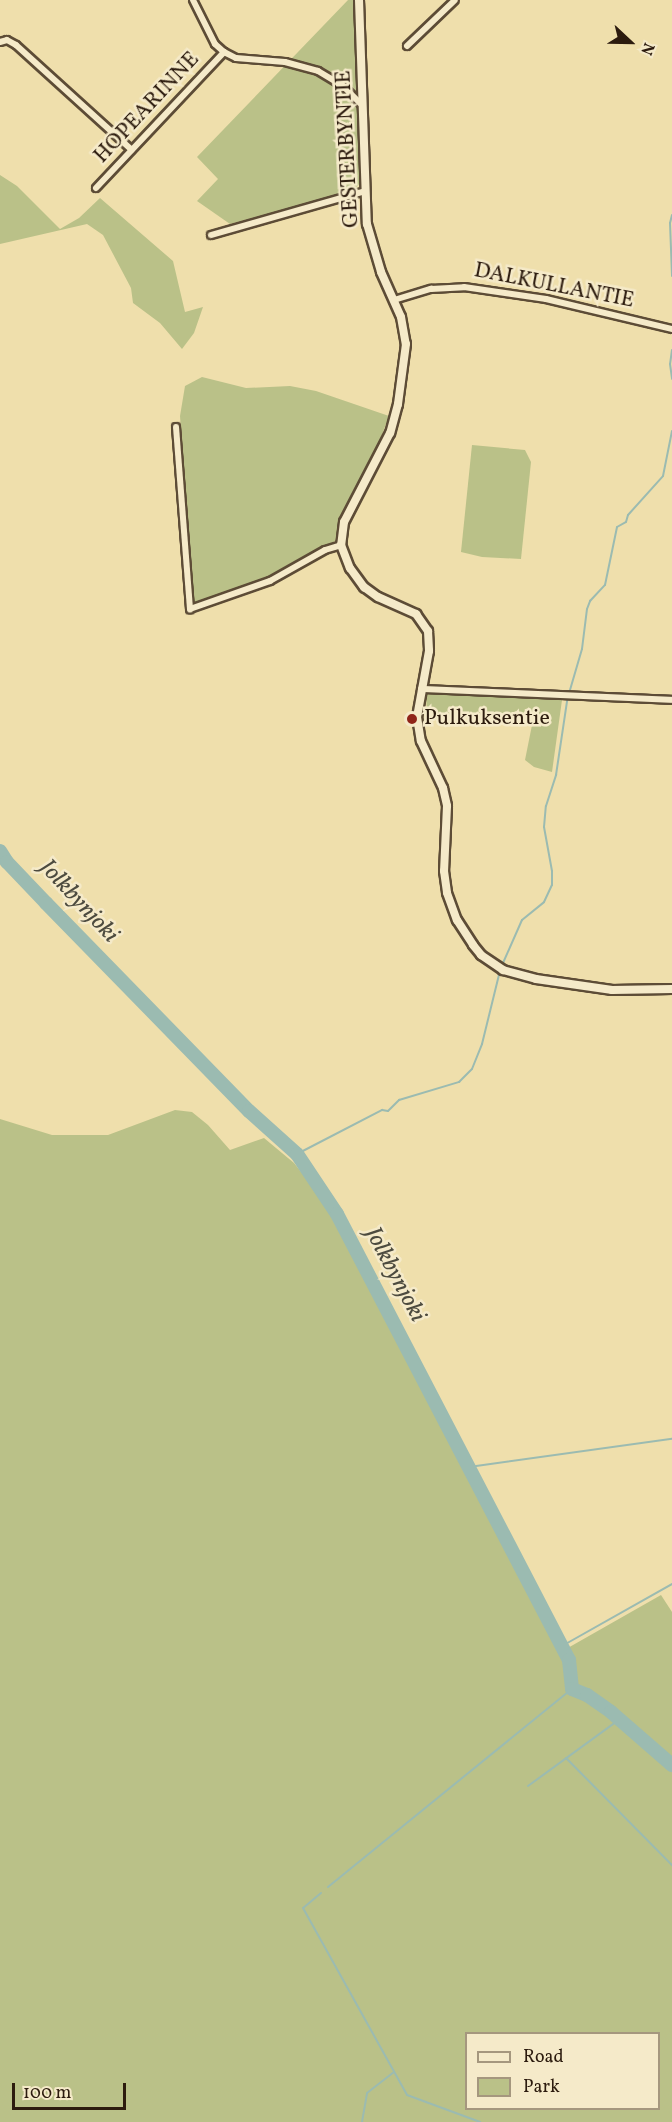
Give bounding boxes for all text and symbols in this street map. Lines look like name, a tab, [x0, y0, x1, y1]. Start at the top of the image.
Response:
north arrow	[600, 12, 660, 72]
text: N	[634, 39, 659, 58]
street label: HOPEARINNE	[89, 47, 205, 169]
street label: GESTERBYNTIE	[331, 70, 365, 228]
street label: DALKULLANTIE	[472, 258, 636, 314]
place label: Pulkuksentie	[424, 706, 550, 732]
marker: Pulkuksentie	[405, 712, 419, 726]
water label: Jolkbynjoki	[32, 854, 124, 950]
water label: Jolkbynjoki	[357, 1223, 431, 1327]
legend	[465, 2032, 660, 2110]
text: Road	[523, 2045, 564, 2070]
scale bar	[15, 2071, 129, 2109]
text: Park	[523, 2075, 560, 2100]
text: 100 m	[23, 2081, 72, 2106]

